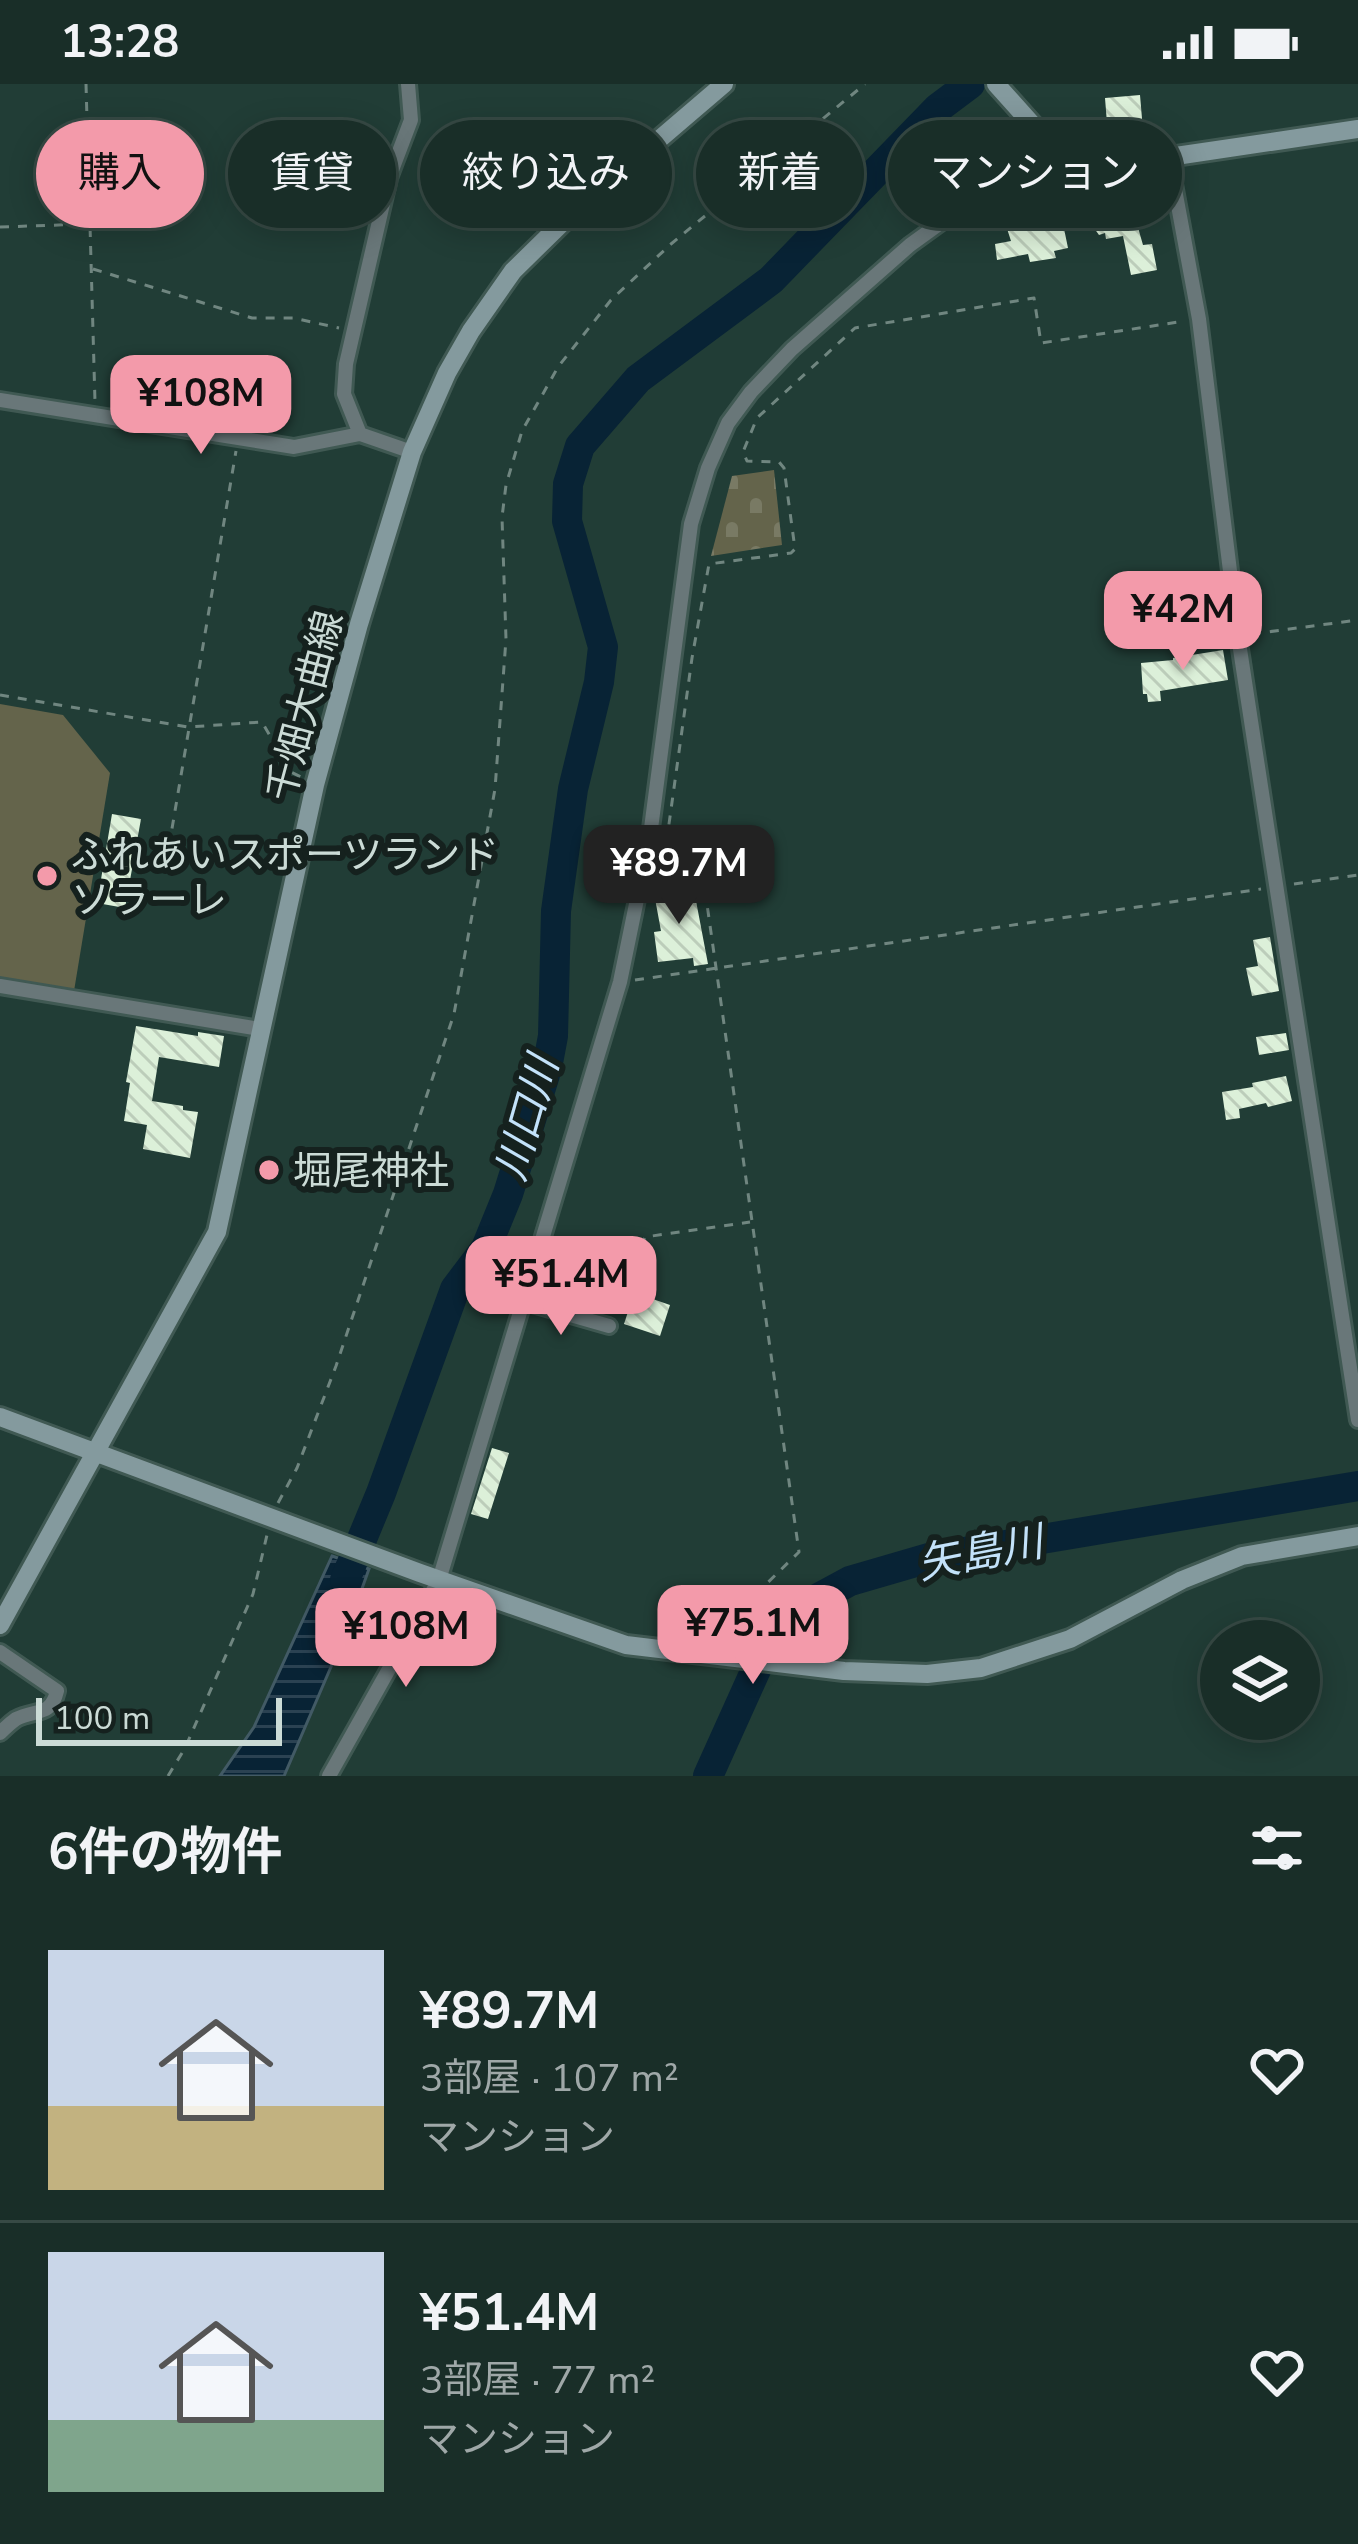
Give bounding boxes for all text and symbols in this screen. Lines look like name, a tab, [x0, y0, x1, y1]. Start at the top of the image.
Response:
text: 13:28	[60, 12, 179, 73]
chip: 購入	[36, 120, 204, 228]
chip: 賃貸	[228, 120, 396, 228]
chip: 絞り込み	[420, 120, 672, 228]
chip: 新着	[696, 120, 864, 228]
chip: マンション	[888, 120, 1182, 228]
pin: ¥108M	[117, 355, 285, 457]
text: ¥108M	[137, 367, 265, 420]
pin: ¥42M	[1112, 571, 1254, 673]
text: ¥42M	[1131, 583, 1235, 636]
street label: 千畑大曲線	[255, 605, 356, 807]
pin: ¥89.7M	[581, 825, 777, 927]
place label: ふれあいスポーツランド ソラーレ	[71, 829, 499, 927]
text: ¥89.7M	[610, 837, 748, 890]
marker: ふれあいスポーツランド ソラーレ	[34, 863, 60, 889]
water label: 川口川	[483, 1046, 573, 1187]
place label: 堀尾神社	[293, 1145, 449, 1198]
marker: 堀尾神社	[256, 1157, 282, 1183]
pin: ¥51.4M	[463, 1236, 659, 1338]
text: ¥51.4M	[492, 1248, 630, 1301]
water label: 矢島川	[913, 1513, 1051, 1593]
pin: ¥75.1M	[655, 1585, 851, 1687]
pin: ¥108M	[322, 1588, 490, 1690]
text: ¥75.1M	[684, 1597, 822, 1650]
text: ¥108M	[342, 1600, 470, 1653]
map controls	[1200, 1620, 1320, 1740]
button: layers	[1200, 1620, 1320, 1740]
scale bar	[36, 1692, 282, 1745]
text: 100 m	[54, 1696, 150, 1741]
icon: filters	[1244, 1815, 1310, 1881]
text: 6件の物件	[48, 1817, 283, 1887]
text: ¥89.7M	[420, 1976, 599, 2046]
icon: home	[144, 1998, 288, 2142]
icon: heart	[1244, 2037, 1310, 2103]
text: 3部屋 · 107 m²	[420, 2052, 679, 2105]
text: マンション	[420, 2111, 615, 2164]
text: ¥51.4M	[420, 2278, 599, 2348]
icon: home	[144, 2300, 288, 2444]
icon: heart	[1244, 2339, 1310, 2405]
text: 3部屋 · 77 m²	[420, 2354, 655, 2407]
text: マンション	[420, 2413, 615, 2466]

